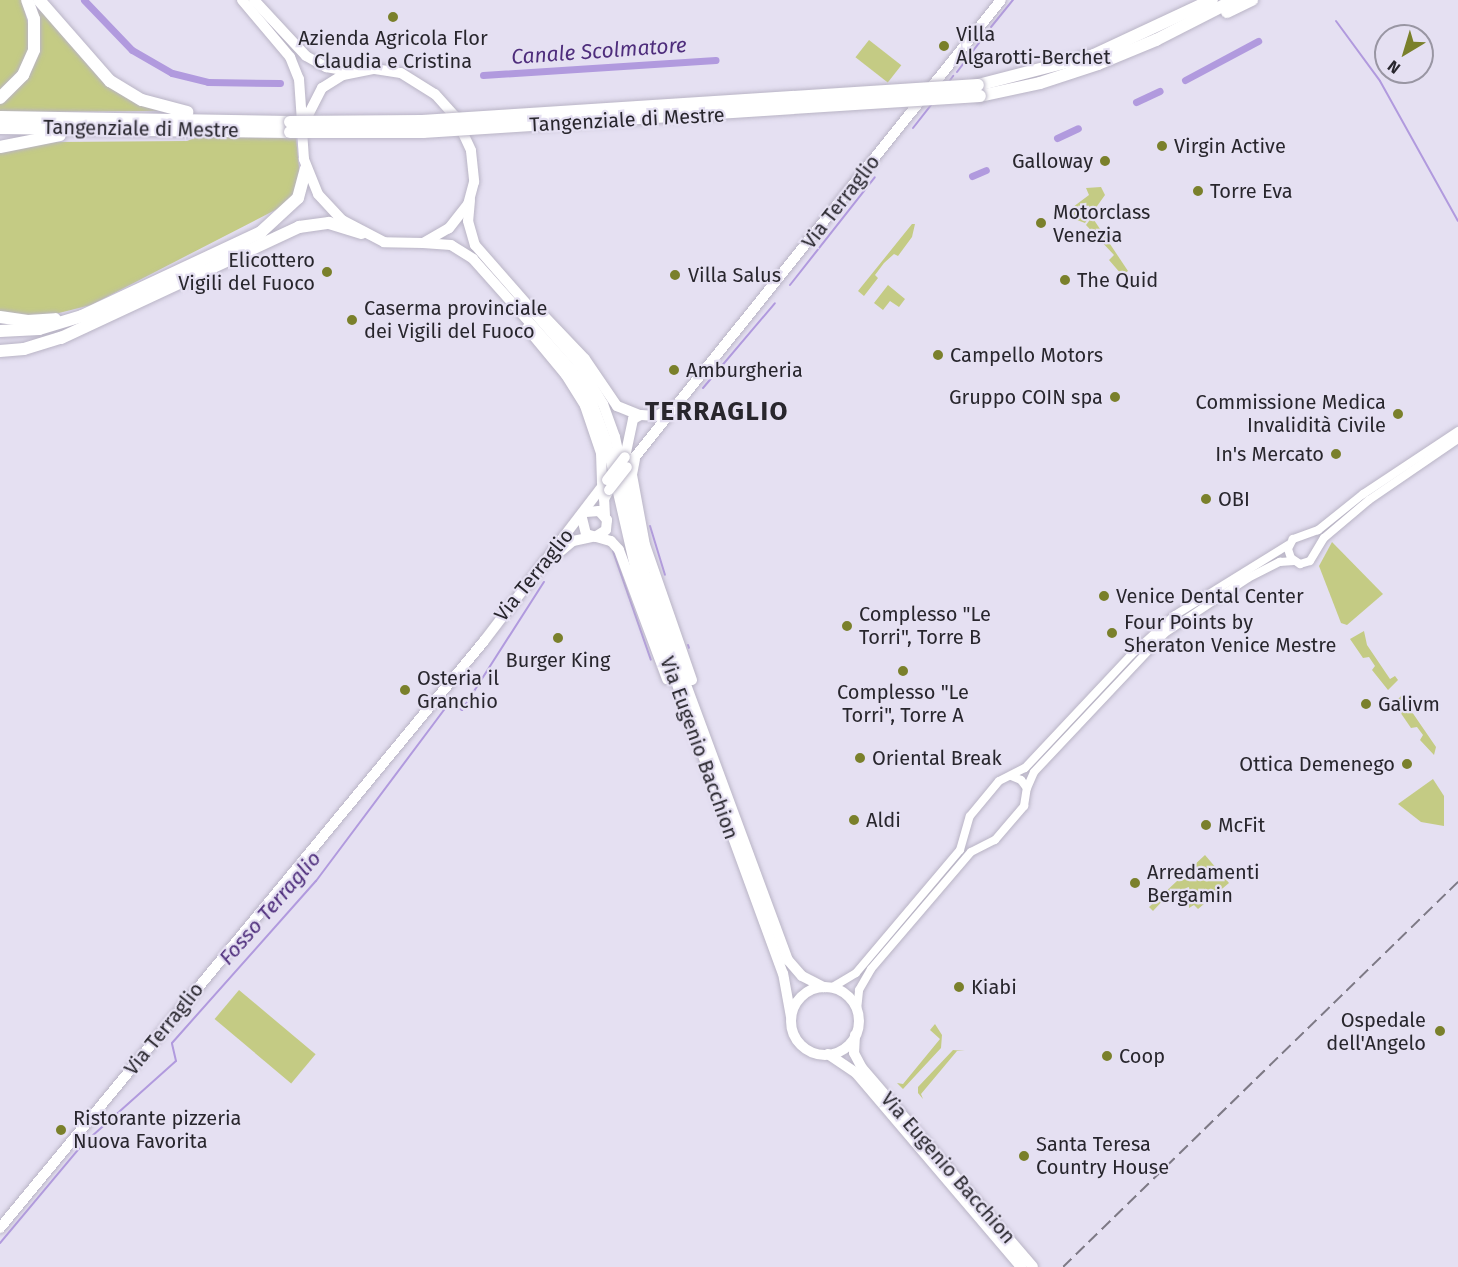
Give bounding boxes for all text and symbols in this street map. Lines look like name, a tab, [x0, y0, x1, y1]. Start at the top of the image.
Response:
marker: Azienda Agricola Flor Claudia e Cristina	[386, 10, 400, 24]
place label: Villa Algarotti-Berchet	[956, 22, 1111, 69]
north arrow	[1374, 24, 1434, 84]
place label: Azienda Agricola Flor Claudia e Cristina	[298, 27, 488, 74]
water label: Canale Scolmatore	[510, 32, 688, 70]
marker: Villa Algarotti-Berchet	[937, 39, 951, 53]
text: N	[1384, 56, 1404, 78]
street label: Tangenziale di Mestre	[529, 103, 725, 137]
street label: Tangenziale di Mestre	[43, 115, 239, 143]
place label: Virgin Active	[1174, 134, 1286, 158]
marker: Virgin Active	[1155, 139, 1169, 153]
place label: Galloway	[1012, 149, 1093, 173]
street label: Via Terraglio	[797, 150, 885, 254]
marker: Galloway	[1098, 154, 1112, 168]
place label: Torre Eva	[1210, 179, 1293, 203]
marker: Torre Eva	[1191, 184, 1205, 198]
place label: Motorclass Venezia	[1053, 200, 1150, 247]
marker: Motorclass Venezia	[1034, 216, 1048, 230]
place label: Elicottero Vigili del Fuoco	[178, 248, 315, 295]
place label: Villa Salus	[688, 263, 781, 287]
marker: Elicottero Vigili del Fuoco	[320, 265, 334, 279]
marker: Villa Salus	[666, 266, 684, 284]
place label: The Quid	[1077, 268, 1158, 292]
marker: The Quid	[1058, 273, 1072, 287]
place label: Caserma provinciale dei Vigili del Fuoco	[364, 296, 547, 343]
marker: Caserma provinciale dei Vigili del Fuoco	[345, 313, 359, 327]
place label: Campello Motors	[950, 343, 1103, 367]
marker: Campello Motors	[931, 348, 945, 362]
place label: Amburgheria	[686, 358, 803, 382]
marker: Amburgheria	[667, 363, 681, 377]
place label: Gruppo COIN spa	[949, 385, 1103, 409]
marker: Gruppo COIN spa	[1108, 390, 1122, 404]
place label: Commissione Medica Invalidità Civile	[1196, 390, 1386, 437]
district label: TERRAGLIO	[645, 396, 789, 428]
marker: Commissione Medica Invalidità Civile	[1391, 407, 1405, 421]
place label: In's Mercato	[1215, 442, 1324, 466]
marker: In's Mercato	[1329, 447, 1343, 461]
place label: OBI	[1218, 487, 1250, 511]
marker: OBI	[1199, 492, 1213, 506]
street label: Via Terraglio	[489, 524, 579, 626]
place label: Venice Dental Center	[1116, 584, 1304, 608]
marker: Venice Dental Center	[1097, 589, 1111, 603]
place label: Complesso "Le Torri", Torre B	[859, 602, 991, 649]
place label: Four Points by Sheraton Venice Mestre	[1124, 610, 1336, 657]
marker: Complesso "Le Torri", Torre B	[840, 619, 854, 633]
marker: Four Points by Sheraton Venice Mestre	[1105, 626, 1119, 640]
marker: Burger King	[551, 631, 565, 645]
place label: Burger King	[506, 648, 610, 672]
street label: Via Eugenio Bacchion	[655, 653, 743, 843]
marker: Complesso "Le Torri", Torre A	[896, 664, 910, 678]
place label: Osteria il Granchio	[417, 666, 499, 713]
place label: Complesso "Le Torri", Torre A	[837, 680, 969, 727]
marker: Osteria il Granchio	[398, 683, 412, 697]
place label: Galivm	[1378, 692, 1440, 716]
marker: Galivm	[1359, 697, 1373, 711]
place label: Oriental Break	[872, 746, 1002, 770]
marker: Oriental Break	[853, 751, 867, 765]
place label: Ottica Demenego	[1239, 752, 1395, 776]
marker: Ottica Demenego	[1400, 757, 1414, 771]
place label: Aldi	[866, 808, 901, 832]
marker: Aldi	[847, 813, 861, 827]
place label: McFit	[1218, 813, 1265, 837]
marker: McFit	[1199, 818, 1213, 832]
water label: Fosso Terraglio	[214, 846, 326, 970]
place label: Arredamenti Bergamin	[1147, 860, 1260, 907]
marker: Arredamenti Bergamin	[1128, 876, 1142, 890]
place label: Kiabi	[971, 975, 1017, 999]
street label: Via Terraglio	[119, 978, 209, 1080]
marker: Kiabi	[952, 980, 966, 994]
place label: Ospedale dell'Angelo	[1326, 1008, 1426, 1055]
marker: Ospedale dell'Angelo	[1431, 1022, 1449, 1040]
place label: Coop	[1119, 1044, 1165, 1068]
marker: Coop	[1100, 1049, 1114, 1063]
street label: Via Eugenio Bacchion	[876, 1087, 1020, 1249]
place label: Ristorante pizzeria Nuova Favorita	[73, 1106, 241, 1153]
marker: Ristorante pizzeria Nuova Favorita	[54, 1123, 68, 1137]
place label: Santa Teresa Country House	[1036, 1132, 1169, 1179]
marker: Santa Teresa Country House	[1017, 1149, 1031, 1163]

